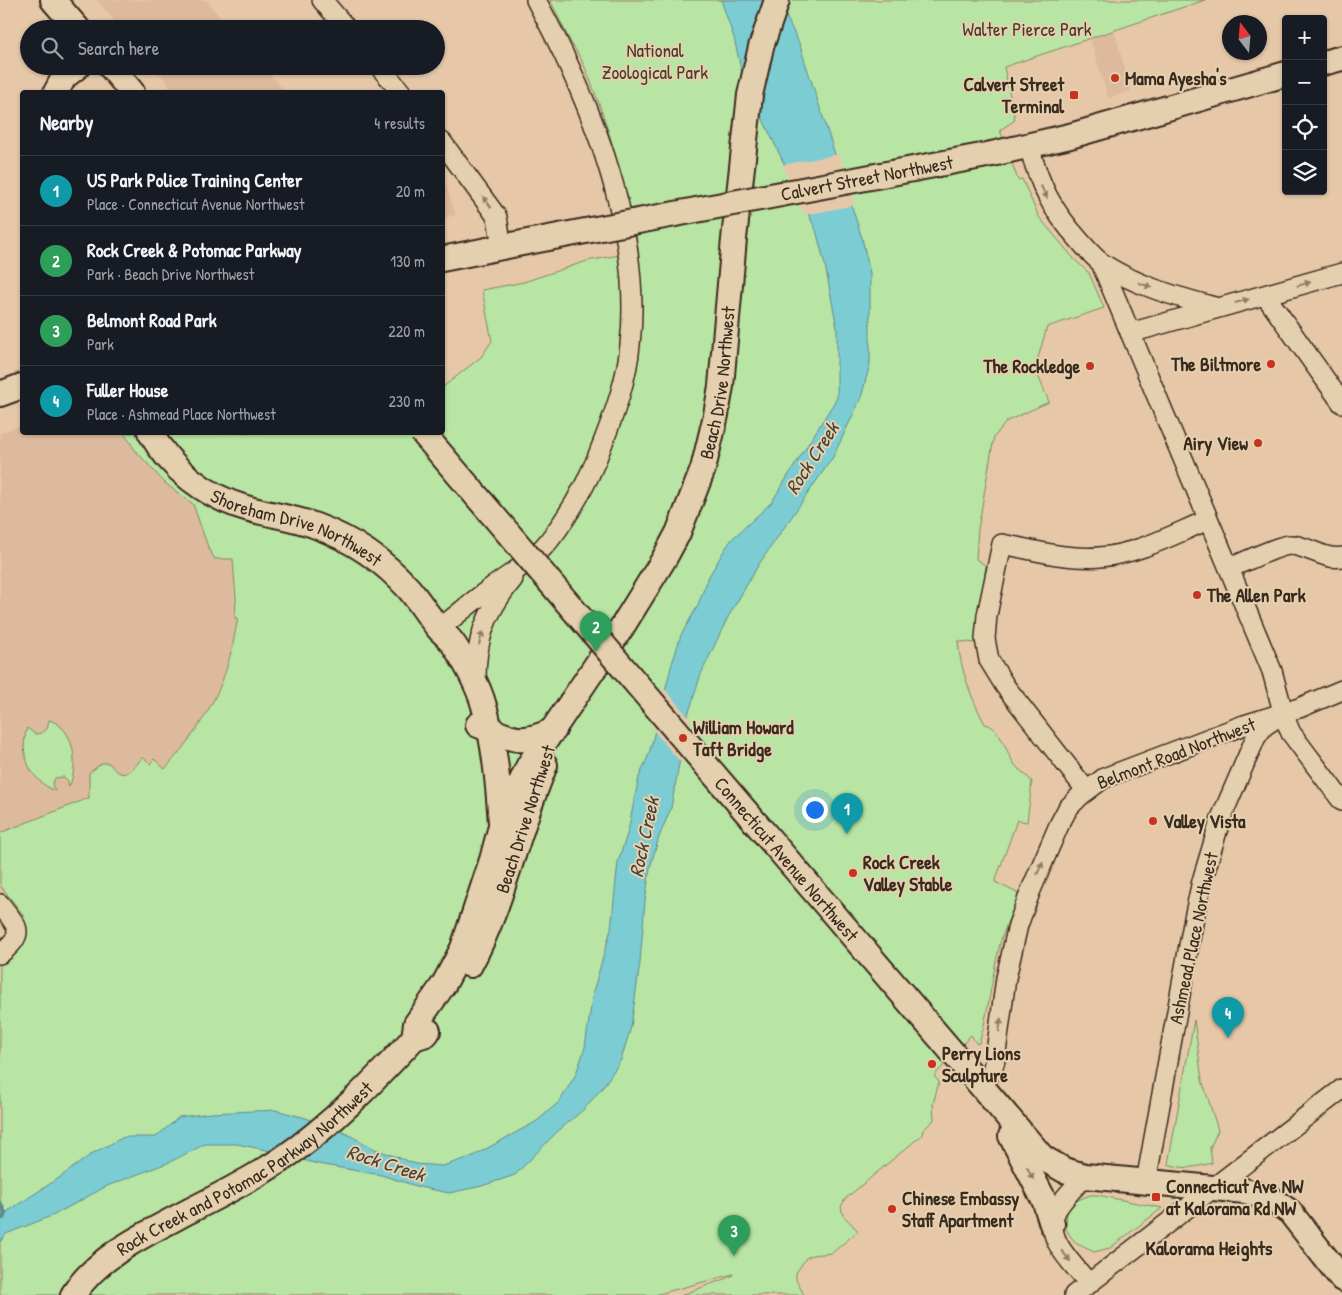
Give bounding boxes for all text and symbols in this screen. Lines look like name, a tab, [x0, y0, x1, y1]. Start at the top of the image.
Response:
north arrow	[1222, 15, 1267, 60]
map controls	[1282, 15, 1327, 195]
button: +	[1282, 15, 1327, 60]
park label: Walter Pierce Park	[962, 16, 1092, 42]
search box	[20, 20, 445, 75]
icon: search	[38, 34, 66, 62]
text: Search here	[78, 35, 159, 61]
park label: National Zoological Park	[602, 37, 708, 85]
button: −	[1282, 60, 1327, 105]
place label: Mama Ayesha's	[1125, 65, 1227, 92]
place label: Calvert Street Terminal	[963, 71, 1065, 119]
marker: Mama Ayesha's	[1109, 72, 1121, 84]
marker: Calvert Street Terminal	[1068, 89, 1080, 101]
button: locate	[1282, 105, 1327, 150]
text: Nearby	[40, 108, 93, 137]
text: 4 results	[374, 112, 425, 134]
street label: Calvert Street Northwest	[778, 149, 956, 207]
button: layers	[1282, 150, 1327, 195]
text: US Park Police Training Center	[87, 167, 302, 193]
text: 1	[53, 180, 59, 202]
text: 20 m	[396, 180, 425, 202]
one-way arrow	[1041, 185, 1049, 199]
text: Place · Connecticut Avenue Northwest	[87, 193, 305, 215]
one-way arrow	[481, 196, 492, 209]
text: Rock Creek & Potomac Parkway	[87, 237, 302, 263]
text: 2	[52, 250, 60, 272]
text: 130 m	[390, 250, 425, 272]
text: Park · Beach Drive Northwest	[87, 263, 254, 285]
one-way arrow	[1296, 279, 1311, 287]
one-way arrow	[1138, 281, 1153, 289]
one-way arrow	[1234, 297, 1249, 305]
street label: Beach Drive Northwest	[693, 305, 741, 462]
text: Belmont Road Park	[87, 307, 217, 333]
text: 3	[52, 320, 60, 342]
text: 220 m	[388, 320, 425, 342]
text: Park	[87, 333, 114, 355]
place label: The Biltmore	[1170, 351, 1261, 377]
place label: The Rockledge	[983, 353, 1080, 380]
marker: The Biltmore	[1265, 358, 1277, 370]
marker: The Rockledge	[1084, 360, 1096, 372]
text: Fuller House	[87, 377, 168, 403]
text: 4	[53, 390, 59, 412]
text: 230 m	[389, 390, 425, 412]
text: Place · Ashmead Place Northwest	[87, 403, 276, 425]
water label: Rock Creek	[778, 415, 846, 499]
place label: Airy View	[1183, 430, 1248, 457]
marker: Airy View	[1252, 437, 1264, 449]
street label: Shoreham Drive Northwest	[206, 482, 388, 572]
place label: The Allen Park	[1206, 582, 1306, 608]
marker: The Allen Park	[1191, 589, 1203, 601]
pin: 2	[580, 611, 612, 652]
one-way arrow	[477, 630, 485, 645]
street label: Belmont Road Northwest	[1093, 711, 1259, 795]
place label: William Howard Taft Bridge	[692, 714, 794, 763]
marker: William Howard Taft Bridge	[677, 732, 689, 744]
street label: Beach Drive Northwest	[489, 741, 561, 896]
street label: Connecticut Avenue Northwest	[709, 771, 865, 947]
water label: Rock Creek	[622, 793, 665, 879]
pin: 1	[831, 793, 863, 834]
your location	[802, 797, 828, 823]
place label: Valley Vista	[1163, 808, 1246, 835]
marker: Valley Vista	[1147, 815, 1159, 827]
place label: Rock Creek Valley Stable	[863, 849, 953, 898]
street label: Ashmead Place Northwest	[1162, 849, 1224, 1026]
one-way arrow	[1037, 861, 1045, 875]
marker: Rock Creek Valley Stable	[847, 867, 859, 879]
pin: 4	[1212, 997, 1244, 1038]
one-way arrow	[996, 1017, 1004, 1033]
place label: Perry Lions Sculpture	[942, 1040, 1021, 1089]
marker: Perry Lions Sculpture	[926, 1058, 938, 1070]
street label: Rock Creek and Potomac Parkway Northwest	[111, 1075, 379, 1262]
water label: Rock Creek	[344, 1137, 430, 1188]
one-way arrow	[1026, 1166, 1034, 1180]
place label: Connecticut Ave NW at Kalorama Rd NW	[1166, 1173, 1304, 1221]
place label: Chinese Embassy Staff Apartment	[902, 1185, 1019, 1234]
marker: Connecticut Ave NW at Kalorama Rd NW	[1150, 1191, 1162, 1203]
marker: Chinese Embassy Staff Apartment	[886, 1203, 898, 1215]
pin: 3	[718, 1215, 750, 1256]
district label: Kalorama Heights	[1146, 1234, 1273, 1262]
one-way arrow	[1061, 1249, 1072, 1262]

